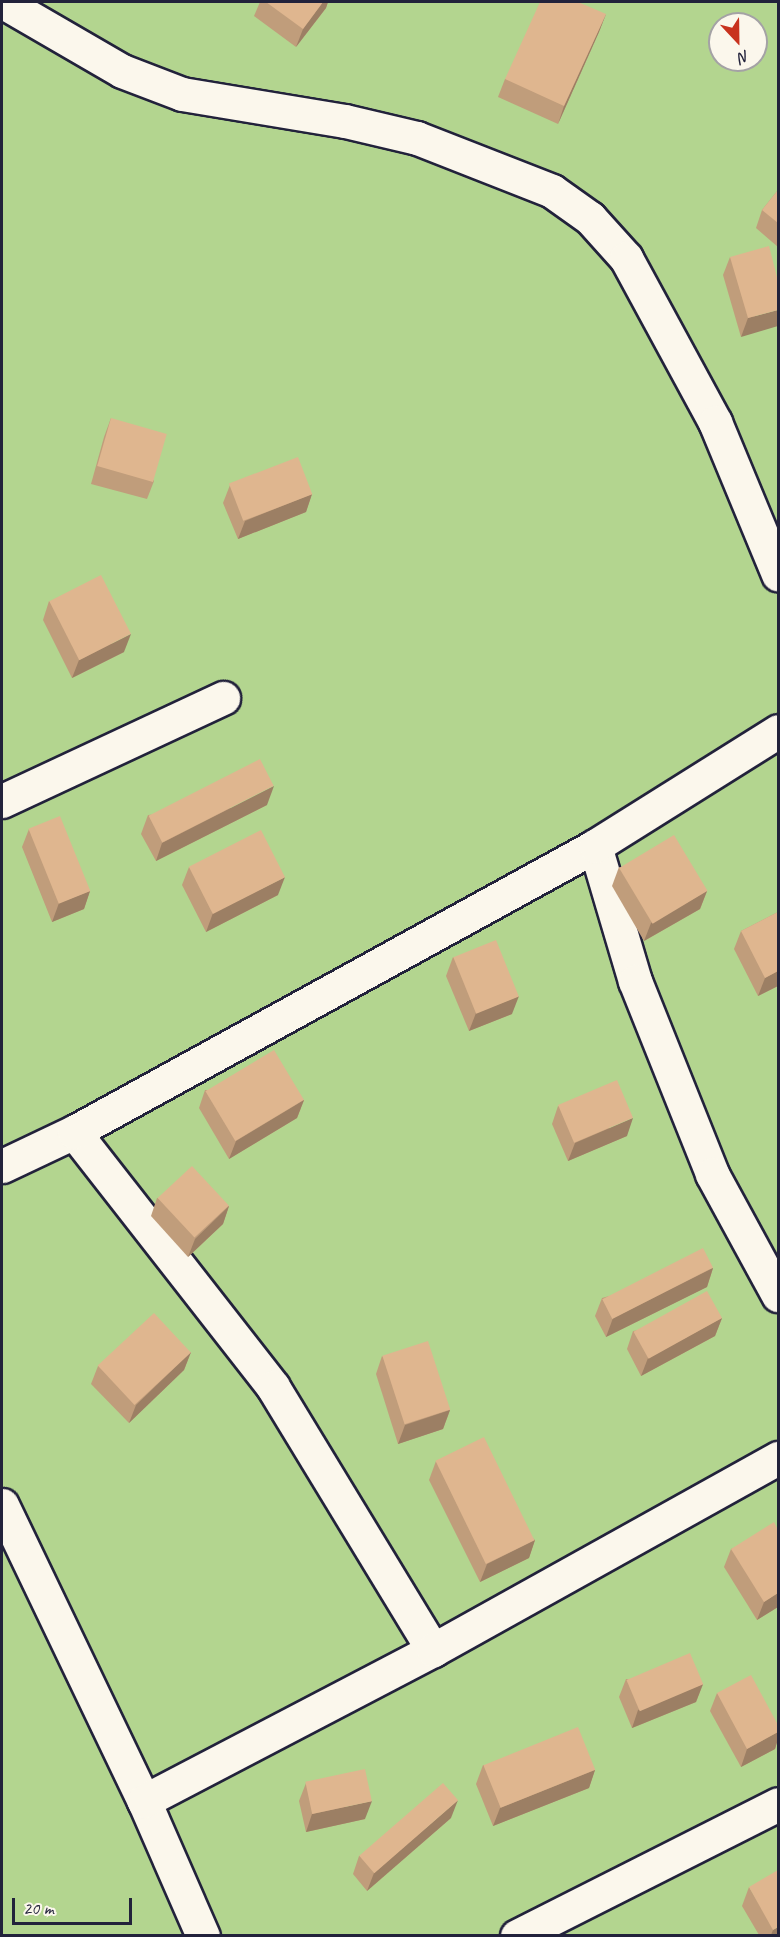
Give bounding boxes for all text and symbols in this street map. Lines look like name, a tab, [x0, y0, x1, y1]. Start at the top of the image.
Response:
north arrow	[708, 12, 768, 72]
text: N	[736, 46, 752, 68]
scale bar	[15, 1886, 135, 1924]
text: 20 m	[23, 1897, 54, 1919]

